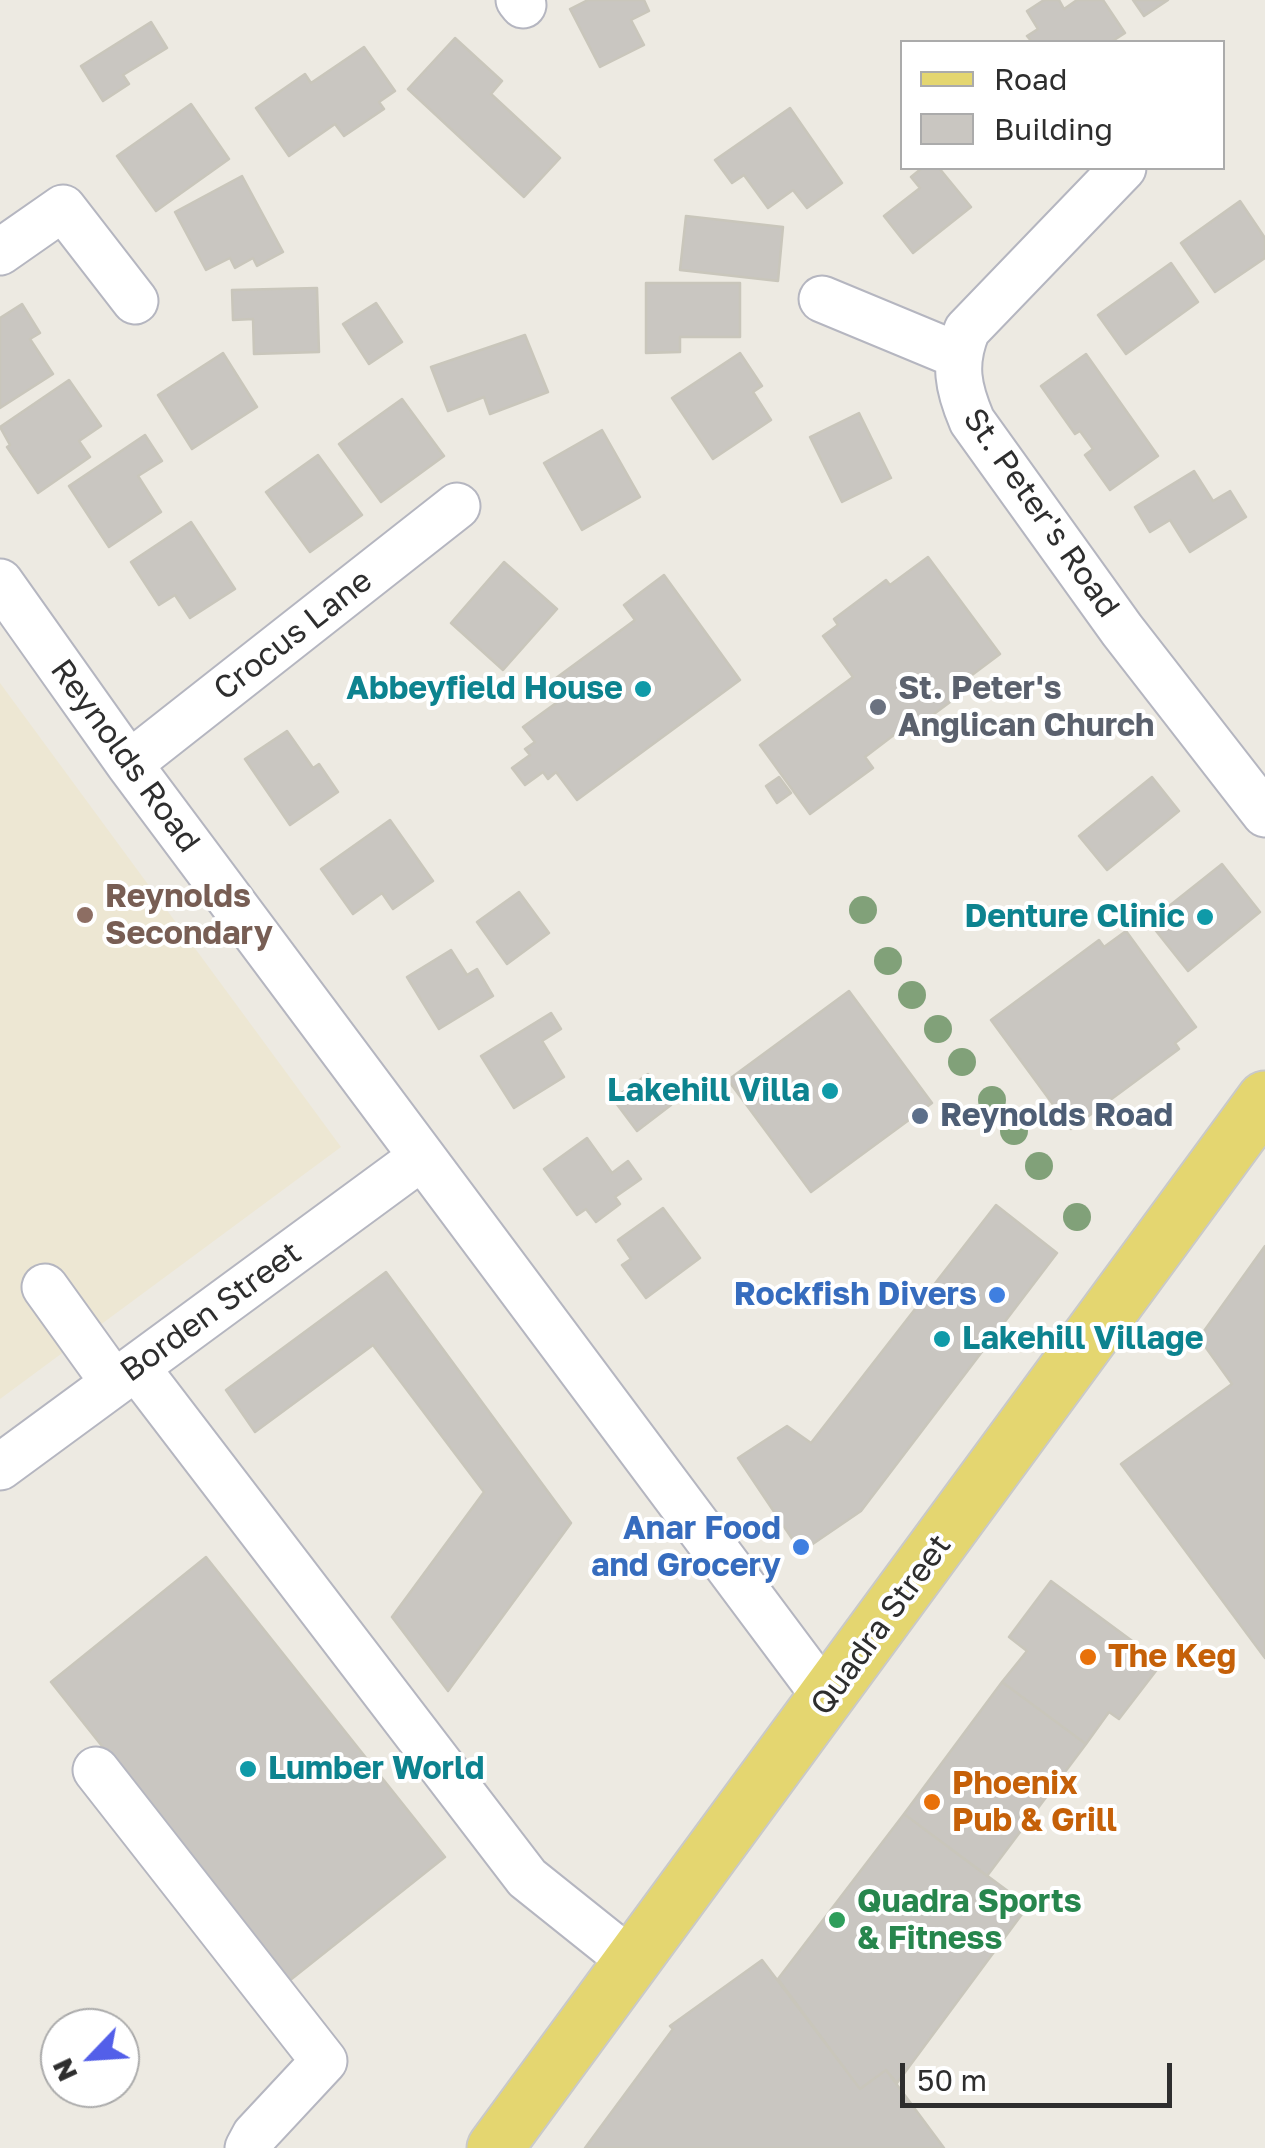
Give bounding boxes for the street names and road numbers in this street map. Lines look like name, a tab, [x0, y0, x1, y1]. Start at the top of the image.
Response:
street label: St. Peter's Road	[955, 401, 1127, 625]
street label: Crocus Lane	[206, 561, 380, 709]
street label: Reynolds Road	[42, 652, 208, 860]
street label: Borden Street	[113, 1234, 309, 1390]
street label: Quadra Street	[803, 1527, 959, 1723]

